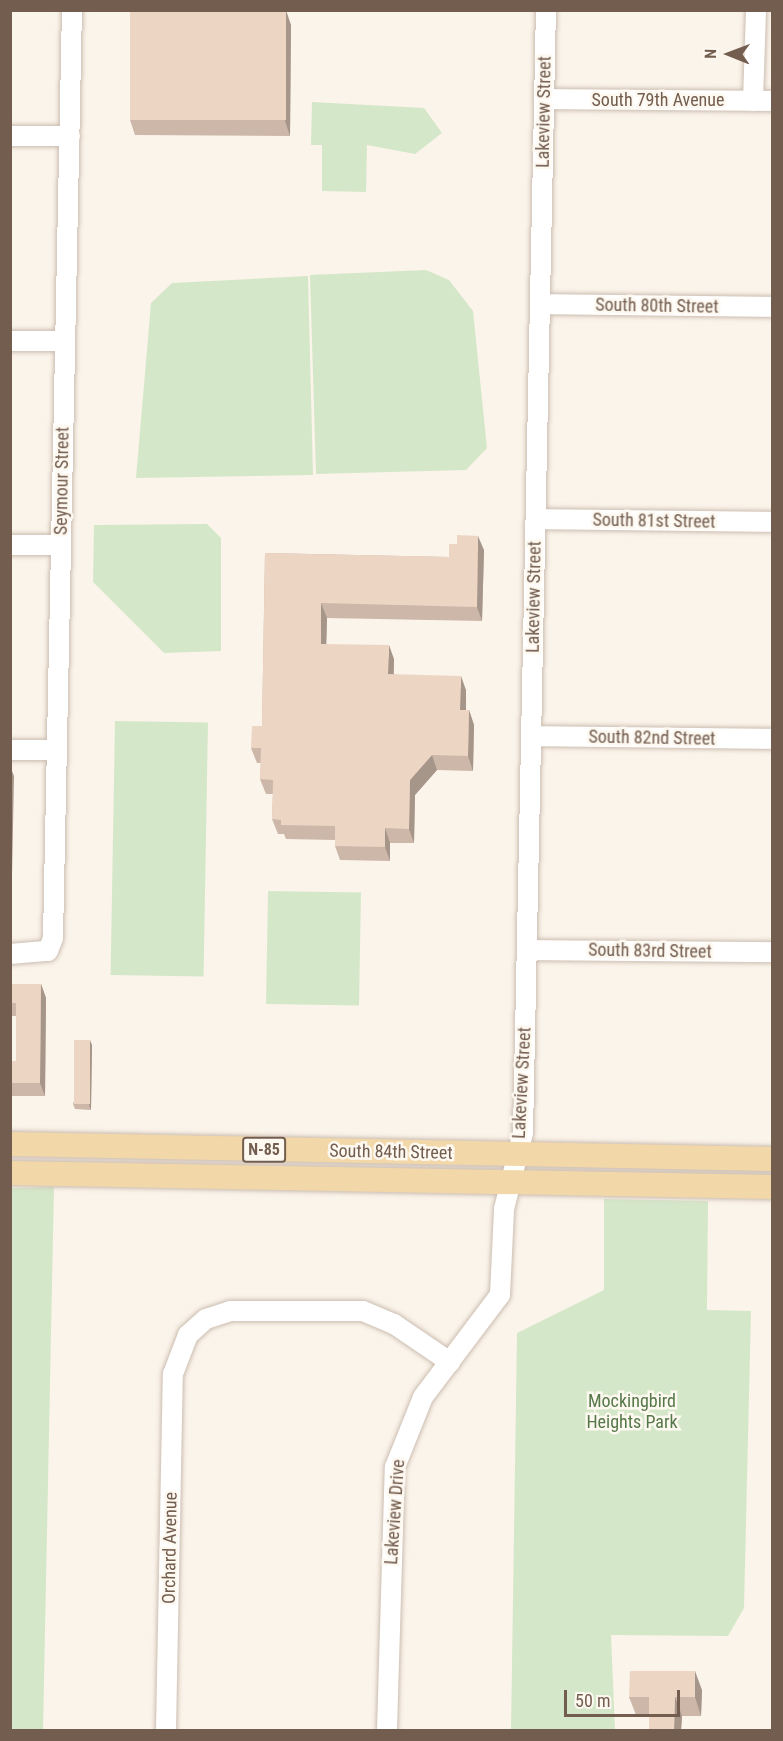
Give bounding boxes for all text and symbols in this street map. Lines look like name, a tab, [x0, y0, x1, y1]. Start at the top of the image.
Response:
north arrow	[699, 24, 759, 84]
text: N	[701, 49, 720, 59]
street label: Lakeview Street	[532, 56, 556, 168]
street label: South 79th Avenue	[592, 89, 724, 111]
street label: South 80th Street	[595, 294, 719, 318]
street label: Seymour Street	[50, 427, 74, 535]
street label: South 81st Street	[592, 509, 716, 533]
street label: Lakeview Street	[522, 541, 546, 653]
street label: South 82nd Street	[588, 726, 716, 750]
street label: South 83rd Street	[588, 939, 712, 963]
street label: Lakeview Street	[508, 1027, 536, 1139]
road number: N-85	[242, 1137, 286, 1163]
street label: South 84th Street	[329, 1140, 453, 1164]
park label: Mockingbird Heights Park	[586, 1391, 678, 1434]
street label: Lakeview Drive	[381, 1459, 409, 1565]
street label: Orchard Avenue	[158, 1492, 182, 1604]
scale bar	[567, 1678, 682, 1716]
text: 50 m	[575, 1690, 610, 1711]

